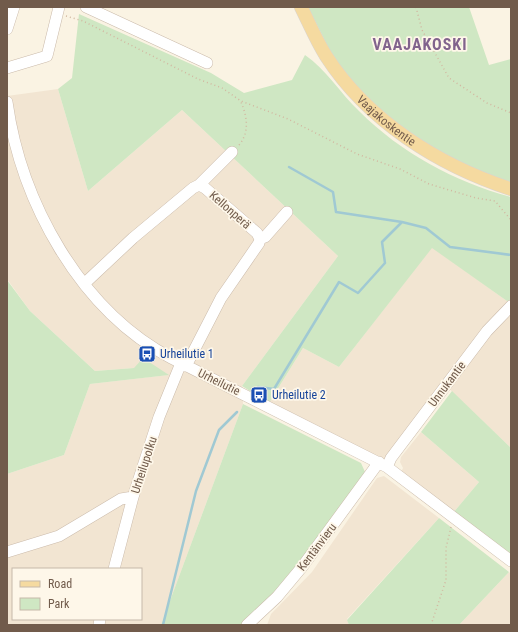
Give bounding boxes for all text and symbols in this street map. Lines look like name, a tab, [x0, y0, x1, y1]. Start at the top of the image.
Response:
district label: VAAJAKOSKI	[372, 35, 468, 54]
street label: Vaajakoskentie	[354, 92, 419, 149]
street label: Kellonperä	[207, 188, 254, 232]
bus stop icon: Urheilutie 1	[137, 344, 157, 364]
place label: Urheilutie 1	[160, 347, 214, 361]
street label: Unnukantie	[425, 358, 469, 409]
street label: Urheilutie	[196, 366, 243, 398]
bus stop icon: Urheilutie 2	[249, 385, 269, 405]
place label: Urheilutie 2	[272, 388, 326, 402]
street label: Urheilupolku	[128, 435, 160, 495]
street label: Kentänvieru	[295, 520, 340, 574]
legend	[12, 568, 142, 620]
text: Road	[48, 577, 72, 591]
text: Park	[48, 597, 70, 611]

